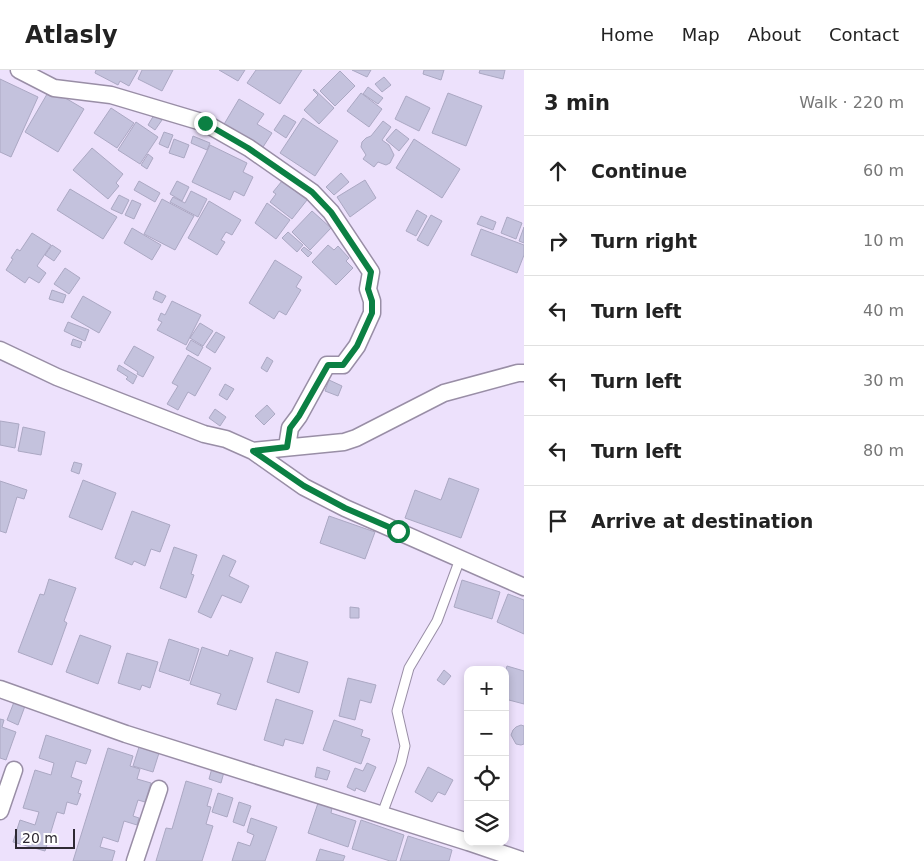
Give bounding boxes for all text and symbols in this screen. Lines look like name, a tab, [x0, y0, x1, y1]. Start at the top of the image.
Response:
text: Atlasly	[25, 21, 118, 49]
text: Home	[601, 24, 654, 45]
text: Map	[682, 24, 720, 45]
text: About	[748, 24, 801, 45]
text: Contact	[829, 24, 899, 45]
text: 3 min	[544, 91, 610, 115]
text: Walk · 220 m	[799, 93, 904, 112]
route end	[194, 112, 217, 135]
icon: ahead	[544, 157, 572, 185]
text: Continue	[591, 160, 687, 182]
text: 60 m	[863, 161, 904, 180]
icon: right	[544, 227, 572, 255]
text: Turn right	[591, 230, 697, 252]
text: 10 m	[863, 231, 904, 250]
icon: left	[544, 297, 572, 325]
text: Turn left	[591, 300, 682, 322]
text: 40 m	[863, 301, 904, 320]
icon: left	[544, 367, 572, 395]
text: Turn left	[591, 370, 682, 392]
text: 30 m	[863, 371, 904, 390]
icon: left	[544, 437, 572, 465]
text: Turn left	[591, 440, 682, 462]
text: 80 m	[863, 441, 904, 460]
icon: arrive	[544, 507, 572, 535]
text: Arrive at destination	[591, 510, 813, 532]
route start	[387, 520, 410, 543]
map controls	[464, 666, 509, 846]
button: +	[464, 666, 509, 711]
button: −	[464, 711, 509, 756]
button: locate	[464, 756, 509, 801]
button: layers	[464, 801, 509, 846]
scale bar	[15, 826, 75, 849]
text: 20 m	[22, 830, 58, 846]

